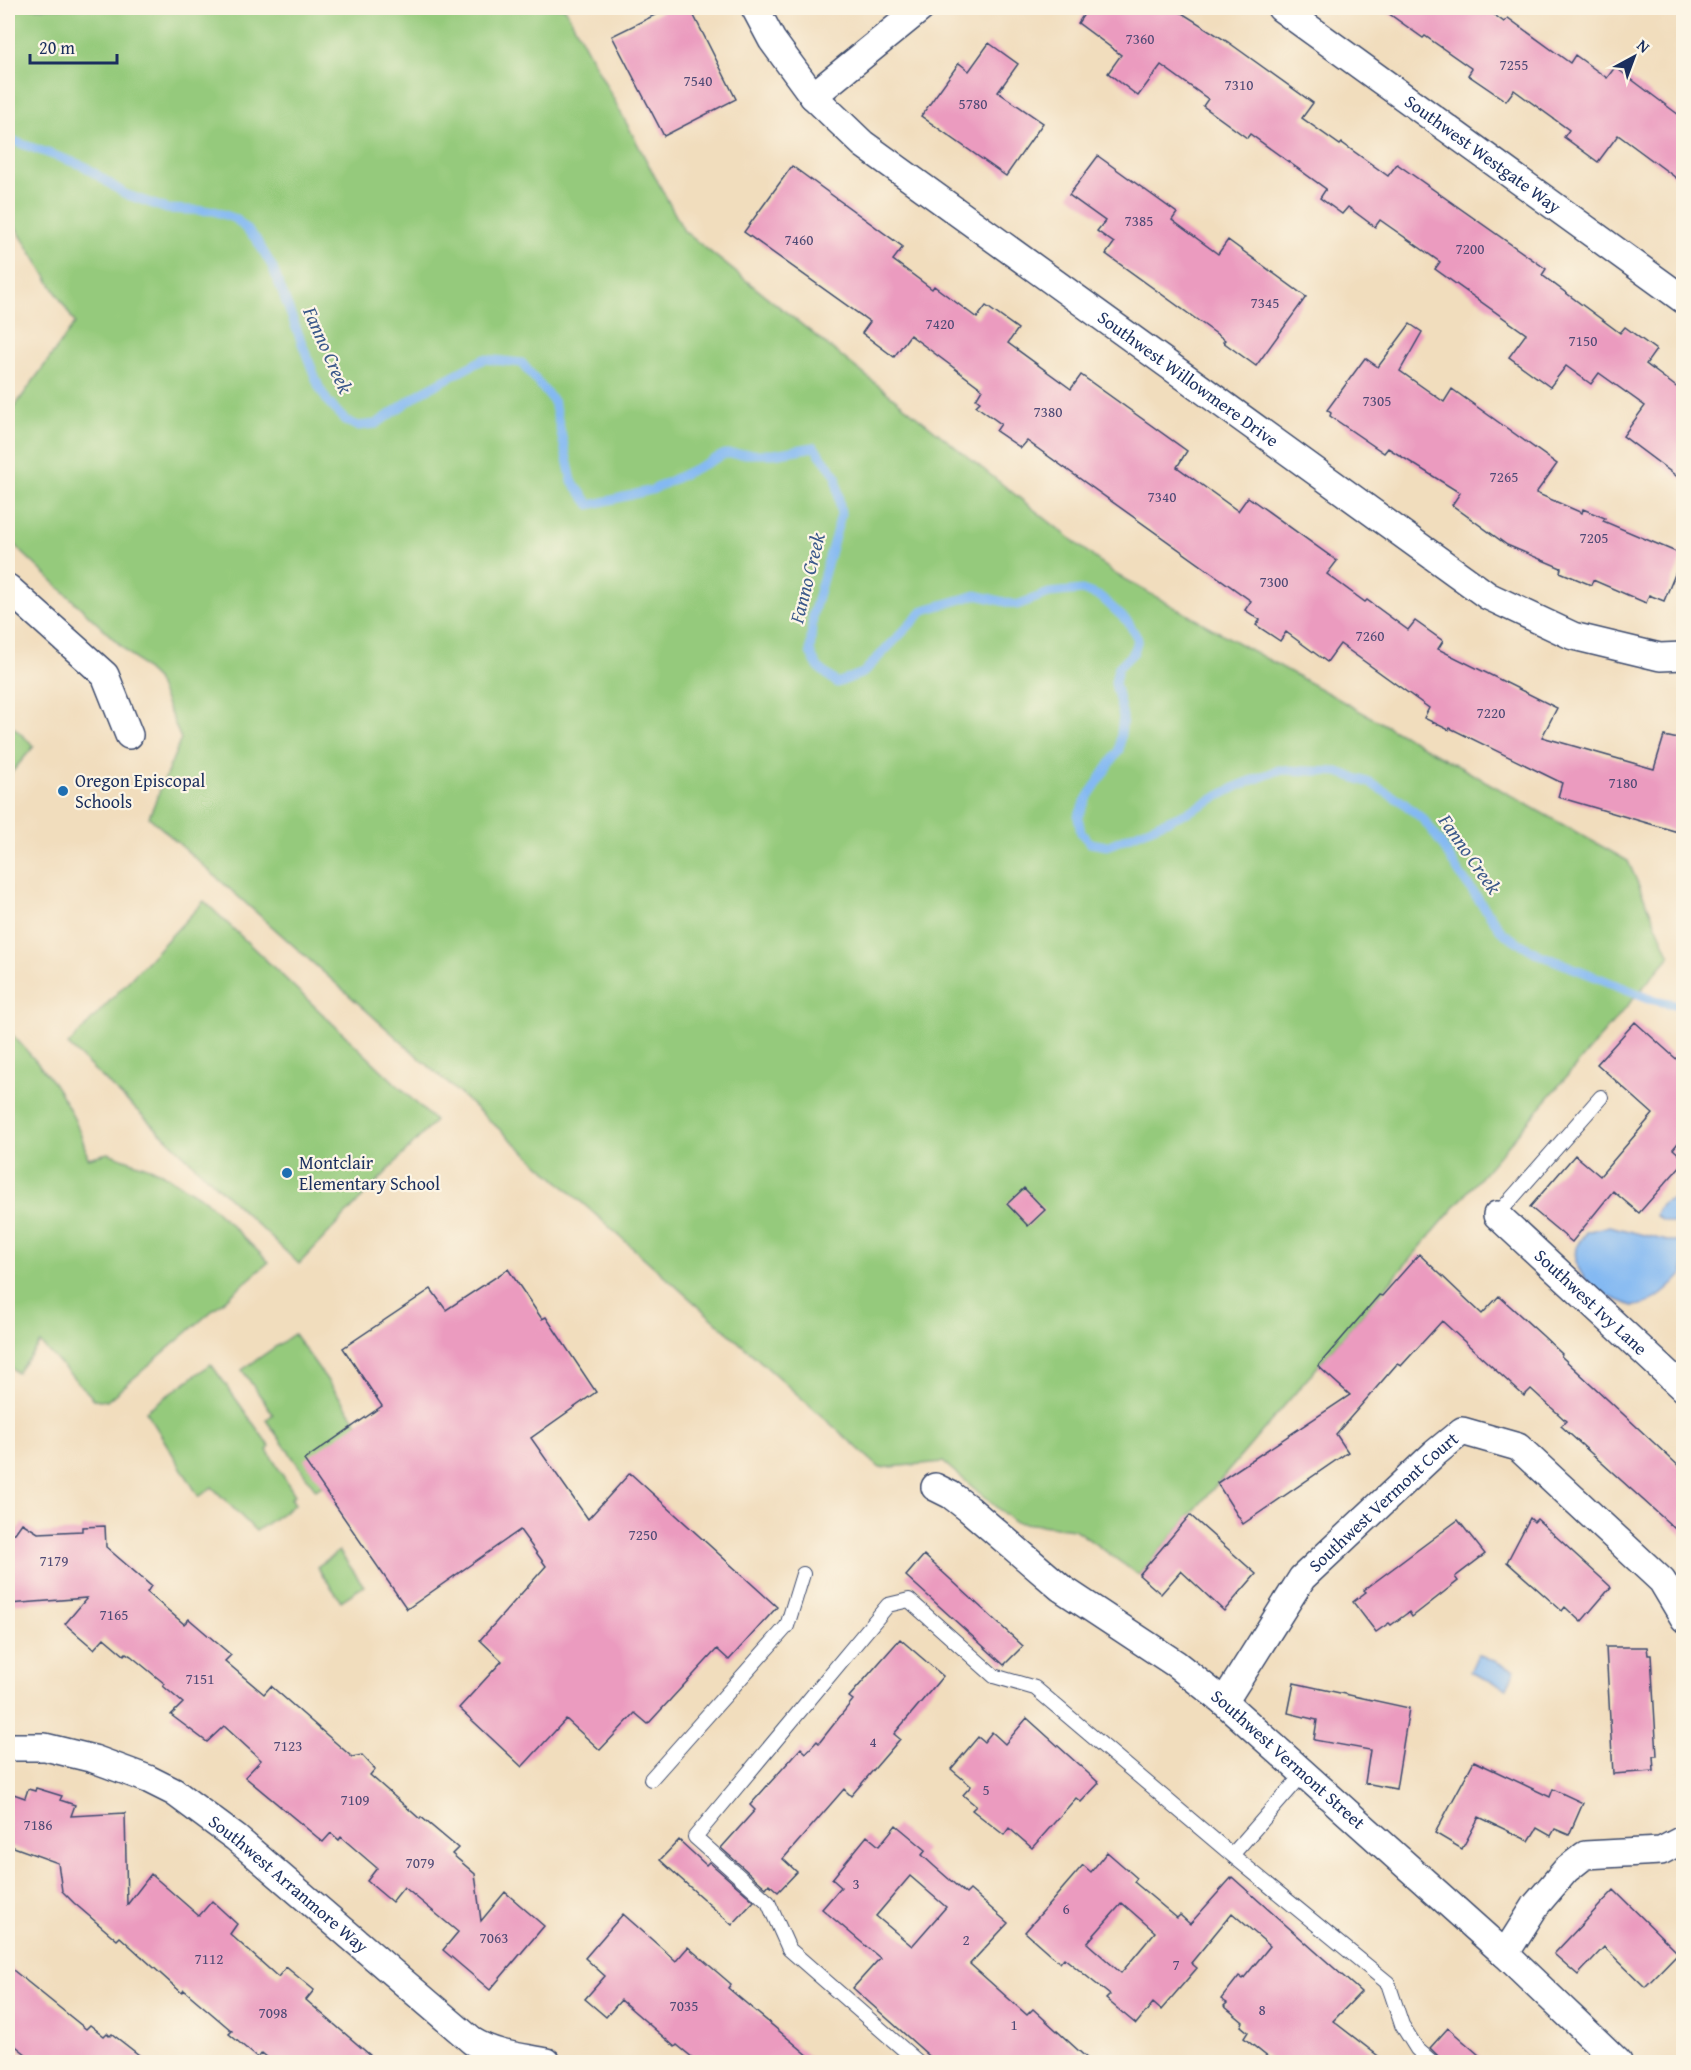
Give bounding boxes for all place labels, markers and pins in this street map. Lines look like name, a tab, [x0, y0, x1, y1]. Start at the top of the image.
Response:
place label: Oregon Episcopal Schools	[75, 767, 205, 815]
marker: Oregon Episcopal Schools	[56, 784, 70, 798]
place label: Montclair Elementary School	[299, 1149, 440, 1197]
marker: Montclair Elementary School	[280, 1166, 294, 1180]

